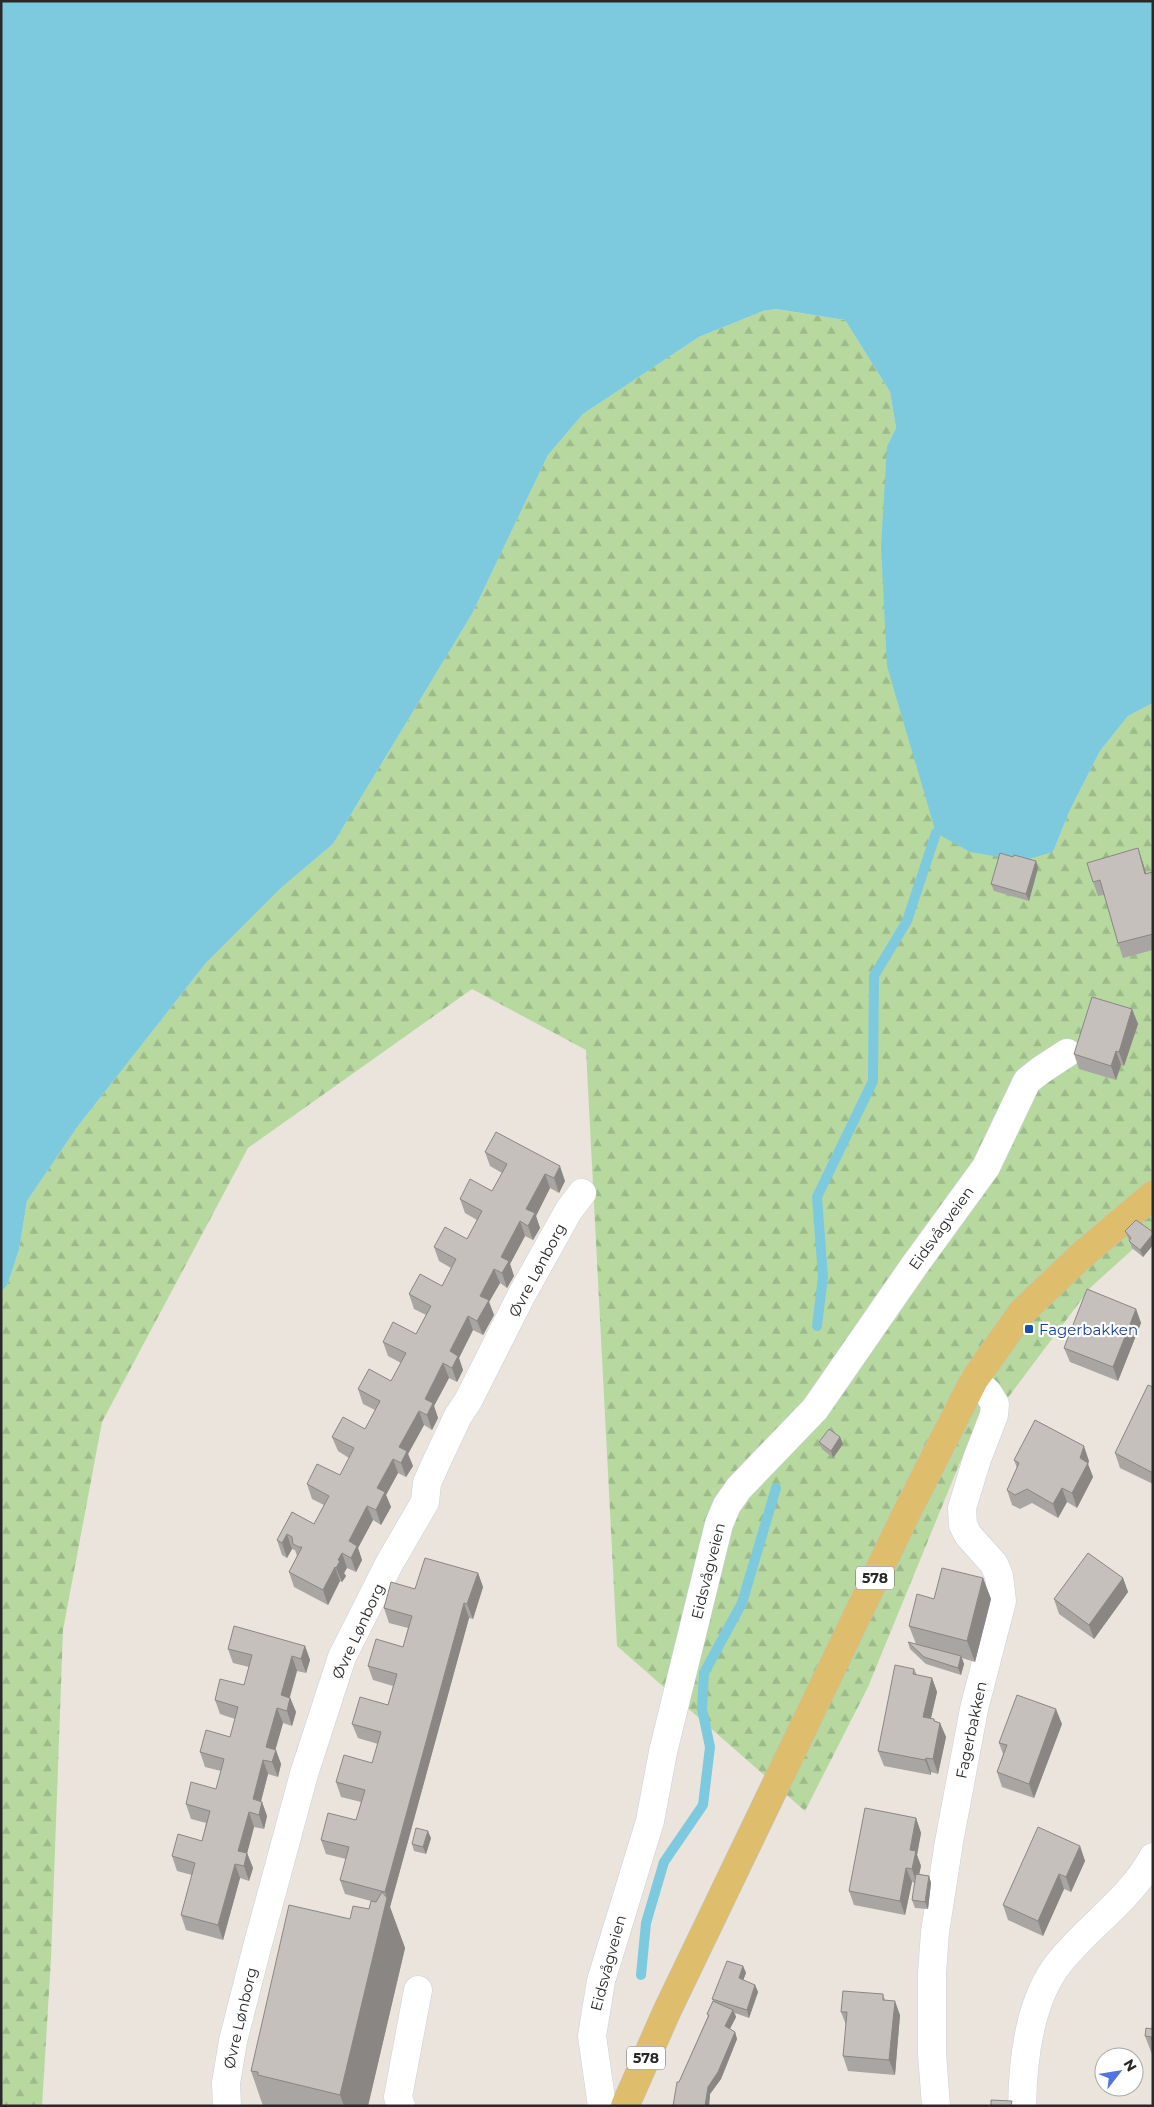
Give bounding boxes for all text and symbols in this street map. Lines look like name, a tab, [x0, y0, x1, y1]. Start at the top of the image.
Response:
street label: Eidsvågveien	[904, 1183, 978, 1273]
street label: Øvre Lønborg	[504, 1220, 570, 1320]
place label: Fagerbakken	[1039, 1320, 1138, 1339]
marker: Fagerbakken	[1023, 1323, 1035, 1335]
street label: Eidsvågveien	[687, 1521, 729, 1621]
road number: 578	[856, 1566, 894, 1590]
street label: Øvre Lønborg	[328, 1580, 388, 1682]
street label: Fagerbakken	[951, 1680, 991, 1780]
street label: Eidsvågveien	[586, 1913, 630, 2013]
street label: Øvre Lønborg	[219, 1965, 261, 2071]
road number: 578	[627, 2046, 665, 2070]
north arrow	[1094, 2047, 1144, 2097]
text: N	[1120, 2056, 1141, 2075]

